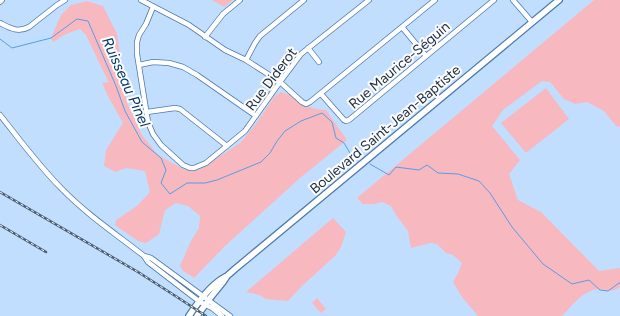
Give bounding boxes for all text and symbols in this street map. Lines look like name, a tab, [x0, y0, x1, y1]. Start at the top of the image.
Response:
street label: Rue Maurice-Séguin	[345, 18, 454, 113]
water label: Ruisseau Pinel	[98, 34, 154, 130]
street label: Rue Diderot	[242, 44, 301, 114]
street label: Boulevard Saint-Jean-Baptiste	[307, 61, 464, 197]

